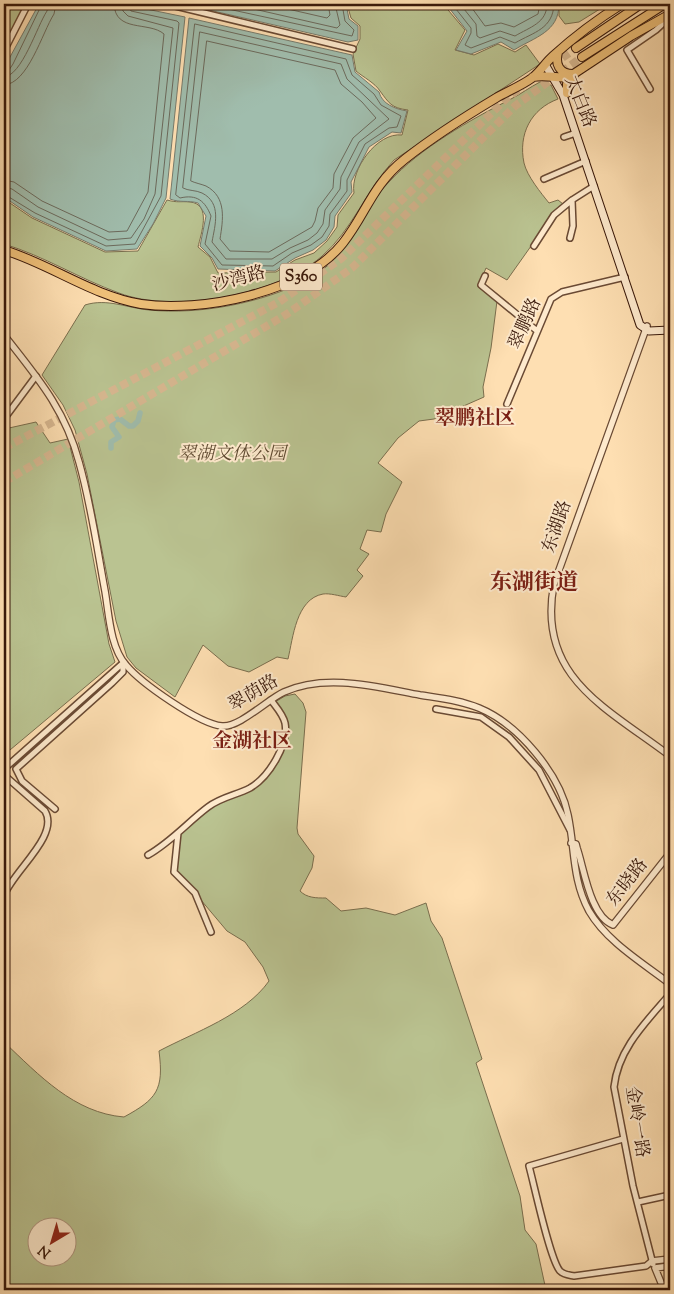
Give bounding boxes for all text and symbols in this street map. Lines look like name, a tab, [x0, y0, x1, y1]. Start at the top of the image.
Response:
street label: 太白路	[557, 72, 601, 132]
street label: 沙湾路	[210, 260, 268, 300]
road number: S360	[280, 264, 322, 290]
street label: 翠鹏路	[503, 294, 549, 354]
district label: 翠鹏社区	[435, 405, 515, 434]
park label: 翠湖文体公园	[178, 442, 289, 468]
street label: 东湖路	[537, 497, 579, 557]
district label: 东湖街道	[490, 568, 578, 600]
street label: 翠荫路	[224, 669, 284, 719]
district label: 金湖社区	[212, 728, 292, 757]
street label: 东晓路	[601, 854, 655, 912]
street label: 金岭一路	[618, 1084, 654, 1160]
north arrow	[28, 1216, 78, 1266]
text: N	[35, 1239, 56, 1262]

